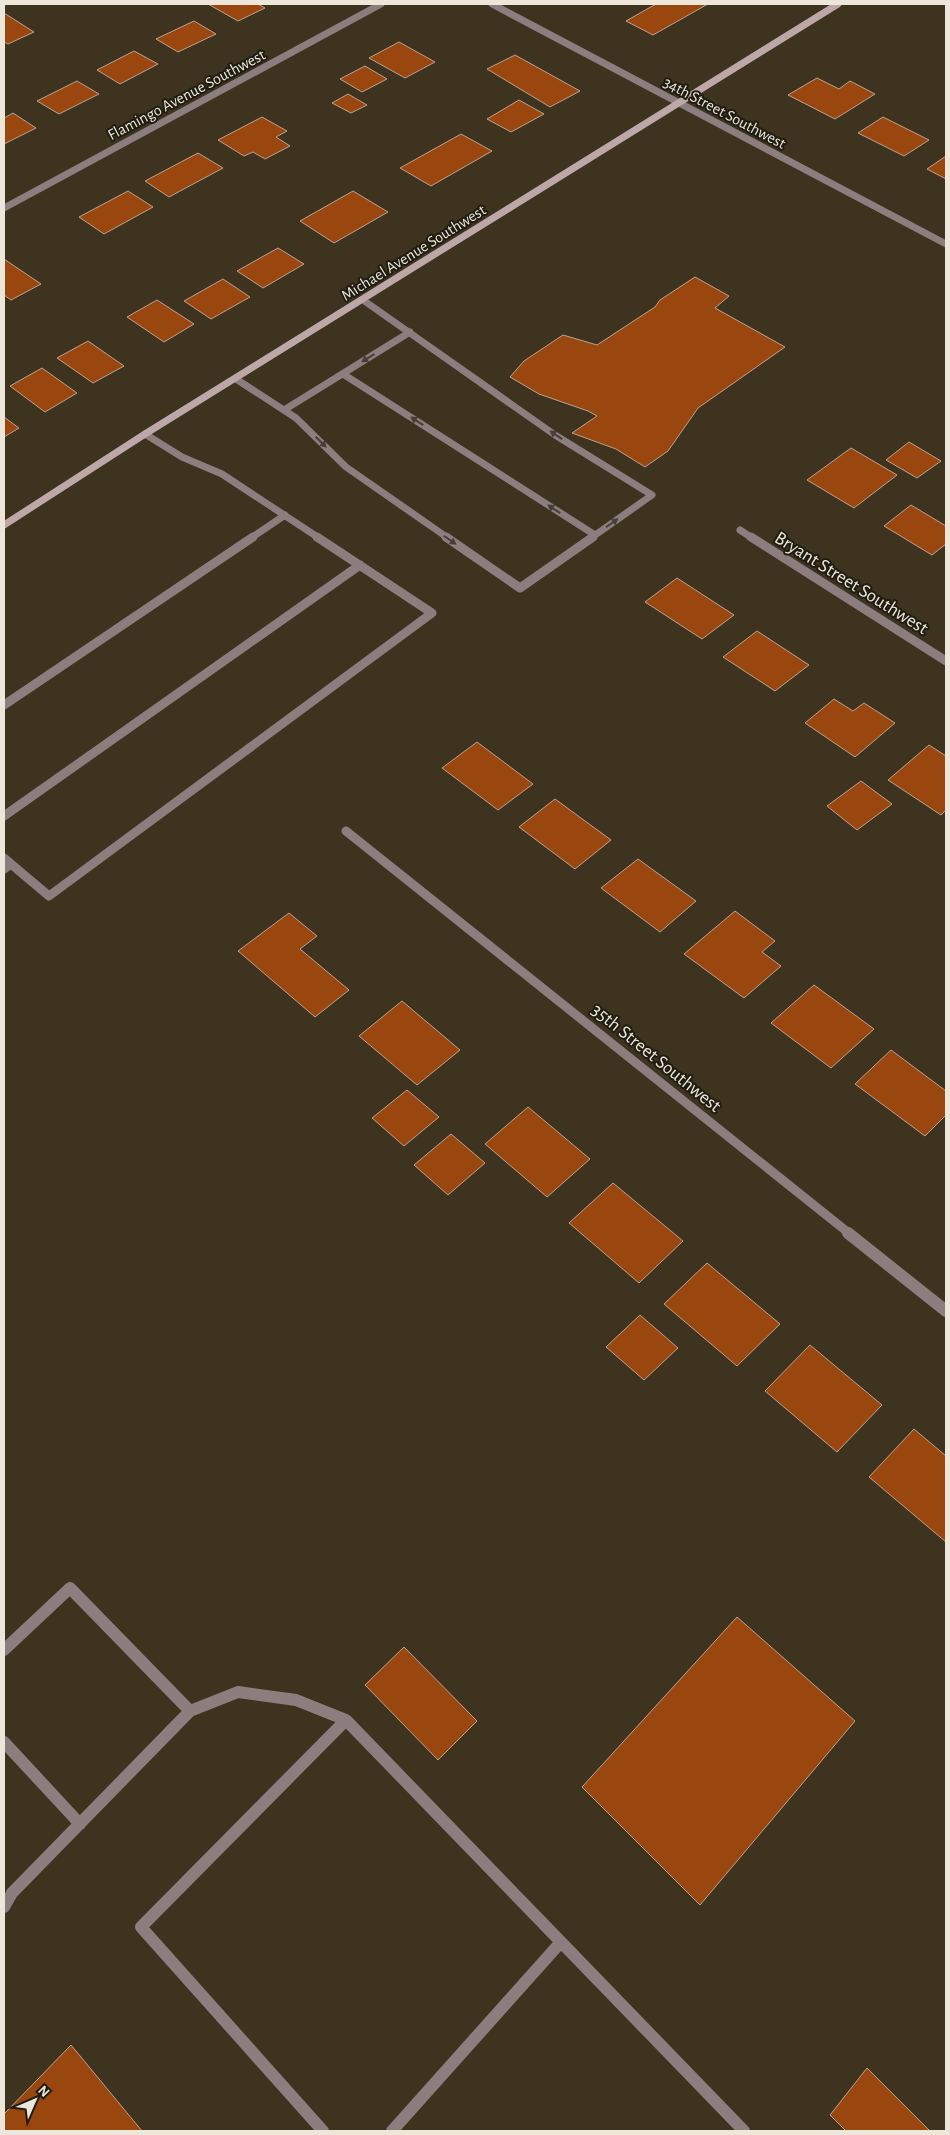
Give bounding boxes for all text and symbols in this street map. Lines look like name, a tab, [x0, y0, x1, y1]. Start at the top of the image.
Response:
street label: Flamingo Avenue Southwest	[105, 47, 268, 143]
street label: 34th Street Southwest	[661, 74, 788, 152]
street label: Michael Avenue Southwest	[339, 202, 489, 304]
one-way arrow	[362, 353, 375, 363]
one-way arrow	[411, 416, 424, 426]
one-way arrow	[549, 430, 562, 440]
one-way arrow	[314, 436, 326, 448]
one-way arrow	[548, 504, 561, 513]
one-way arrow	[605, 518, 619, 528]
street label: Bryant Street Southwest	[771, 528, 931, 638]
one-way arrow	[443, 535, 457, 545]
street label: 35th Street Southwest	[588, 1000, 724, 1116]
north arrow	[10, 2075, 60, 2125]
text: N	[35, 2083, 52, 2100]

